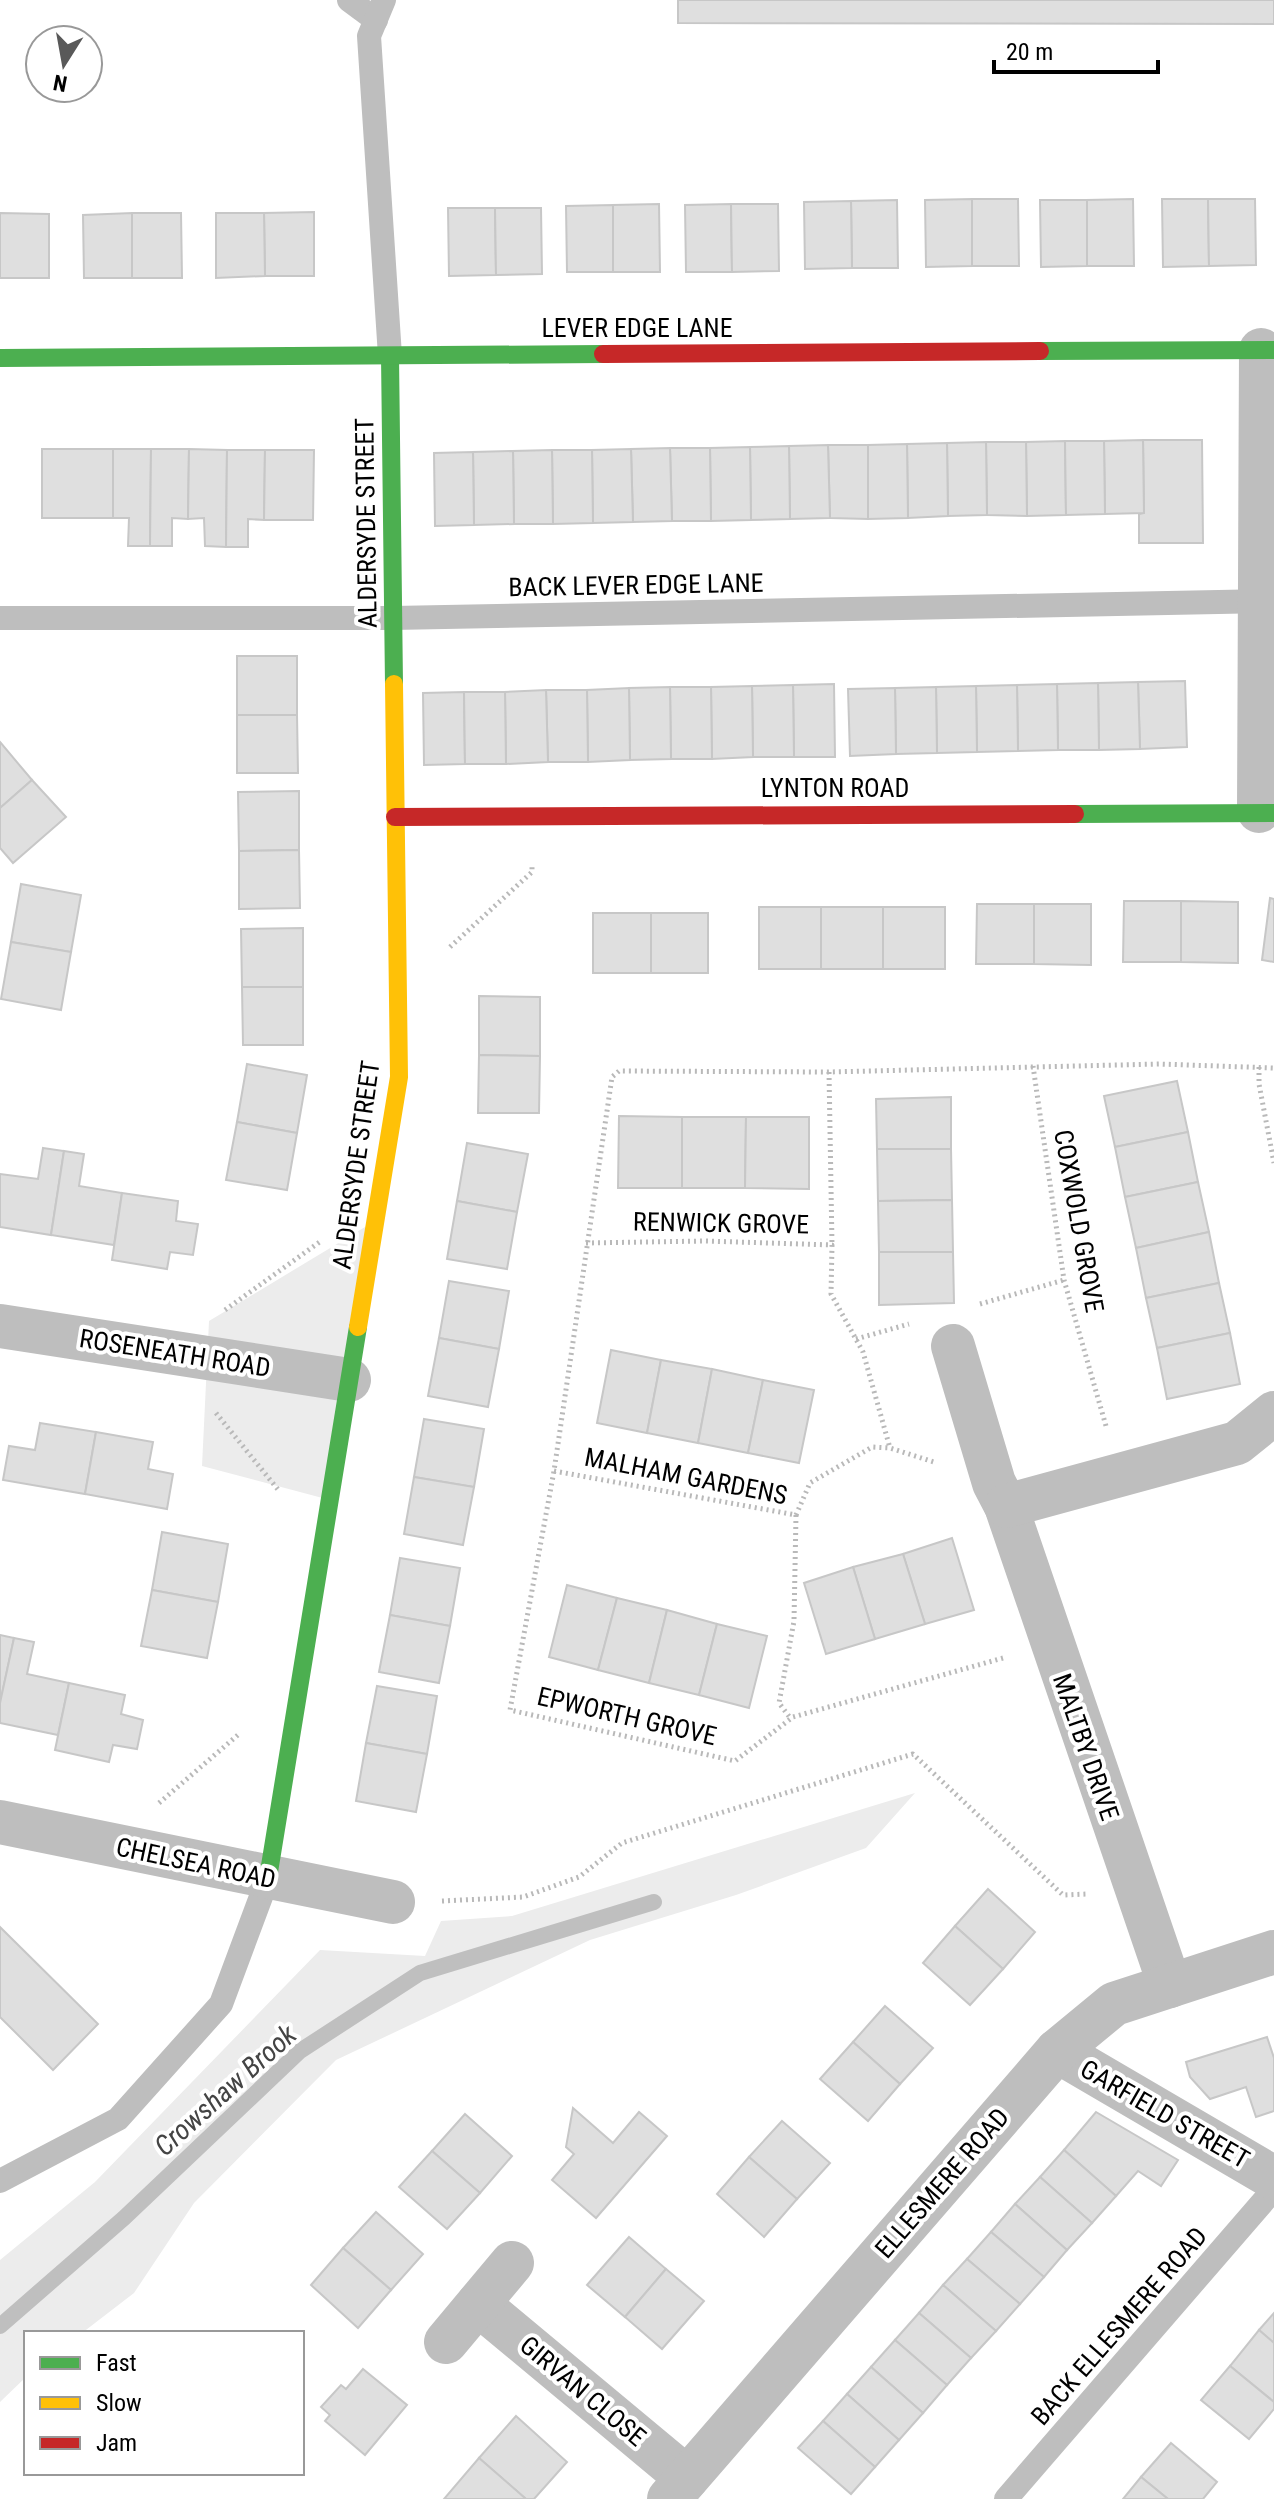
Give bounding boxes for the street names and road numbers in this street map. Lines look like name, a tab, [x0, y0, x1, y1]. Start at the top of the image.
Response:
street label: LEVER EDGE LANE	[541, 313, 733, 343]
street label: ALDERSYDE STREET	[349, 418, 383, 628]
street label: BACK LEVER EDGE LANE	[508, 568, 764, 602]
street label: LYNTON ROAD	[761, 773, 909, 803]
street label: ALDERSYDE STREET	[327, 1059, 385, 1271]
street label: COXWOLD GROVE	[1048, 1127, 1110, 1315]
street label: RENWICK GROVE	[633, 1206, 809, 1240]
street label: ROSENEATH ROAD	[77, 1323, 273, 1383]
street label: MALHAM GARDENS	[582, 1442, 790, 1510]
street label: MALTBY DRIVE	[1047, 1670, 1125, 1824]
street label: EPWORTH GROVE	[534, 1681, 720, 1751]
street label: CHELSEA ROAD	[113, 1831, 279, 1895]
street label: GARFIELD STREET	[1075, 2054, 1255, 2174]
street label: ELLESMERE ROAD	[869, 2102, 1015, 2264]
street label: BACK ELLESMERE ROAD	[1025, 2221, 1213, 2431]
street label: GIRVAN CLOSE	[514, 2330, 652, 2452]

